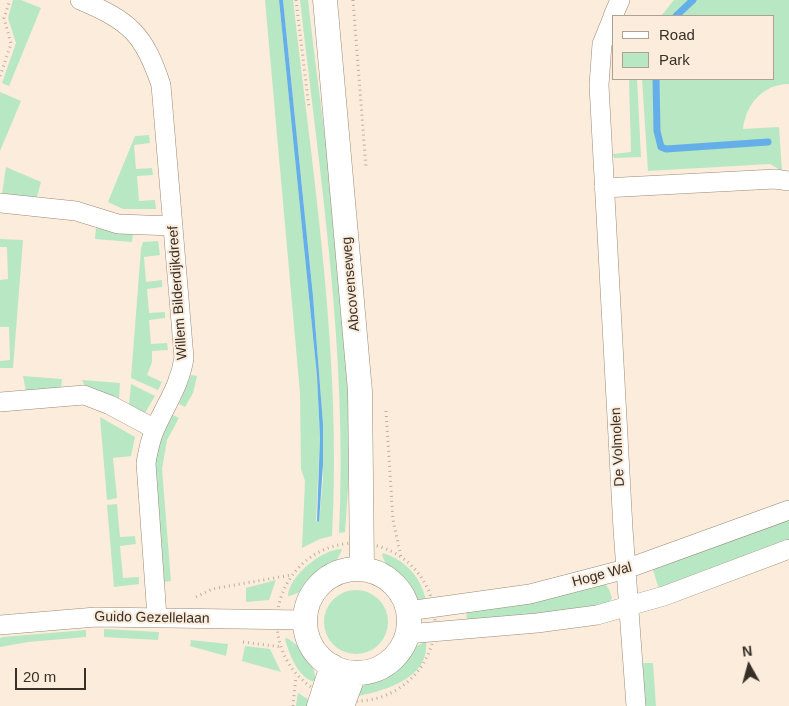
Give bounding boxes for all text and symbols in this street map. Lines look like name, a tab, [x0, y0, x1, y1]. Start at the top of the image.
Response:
legend	[612, 15, 774, 80]
text: Road	[659, 26, 695, 43]
text: Park	[659, 51, 690, 68]
street label: Willem Bilderdijkdreef	[165, 225, 191, 361]
street label: Abcovenseweg	[338, 236, 364, 332]
street label: De Volmolen	[608, 407, 628, 487]
street label: Hoge Wal	[570, 559, 634, 591]
street label: Guido Gezellelaan	[94, 609, 210, 627]
north arrow	[724, 641, 774, 691]
text: N	[741, 643, 753, 660]
scale bar	[18, 658, 89, 690]
text: 20 m	[23, 668, 56, 685]

